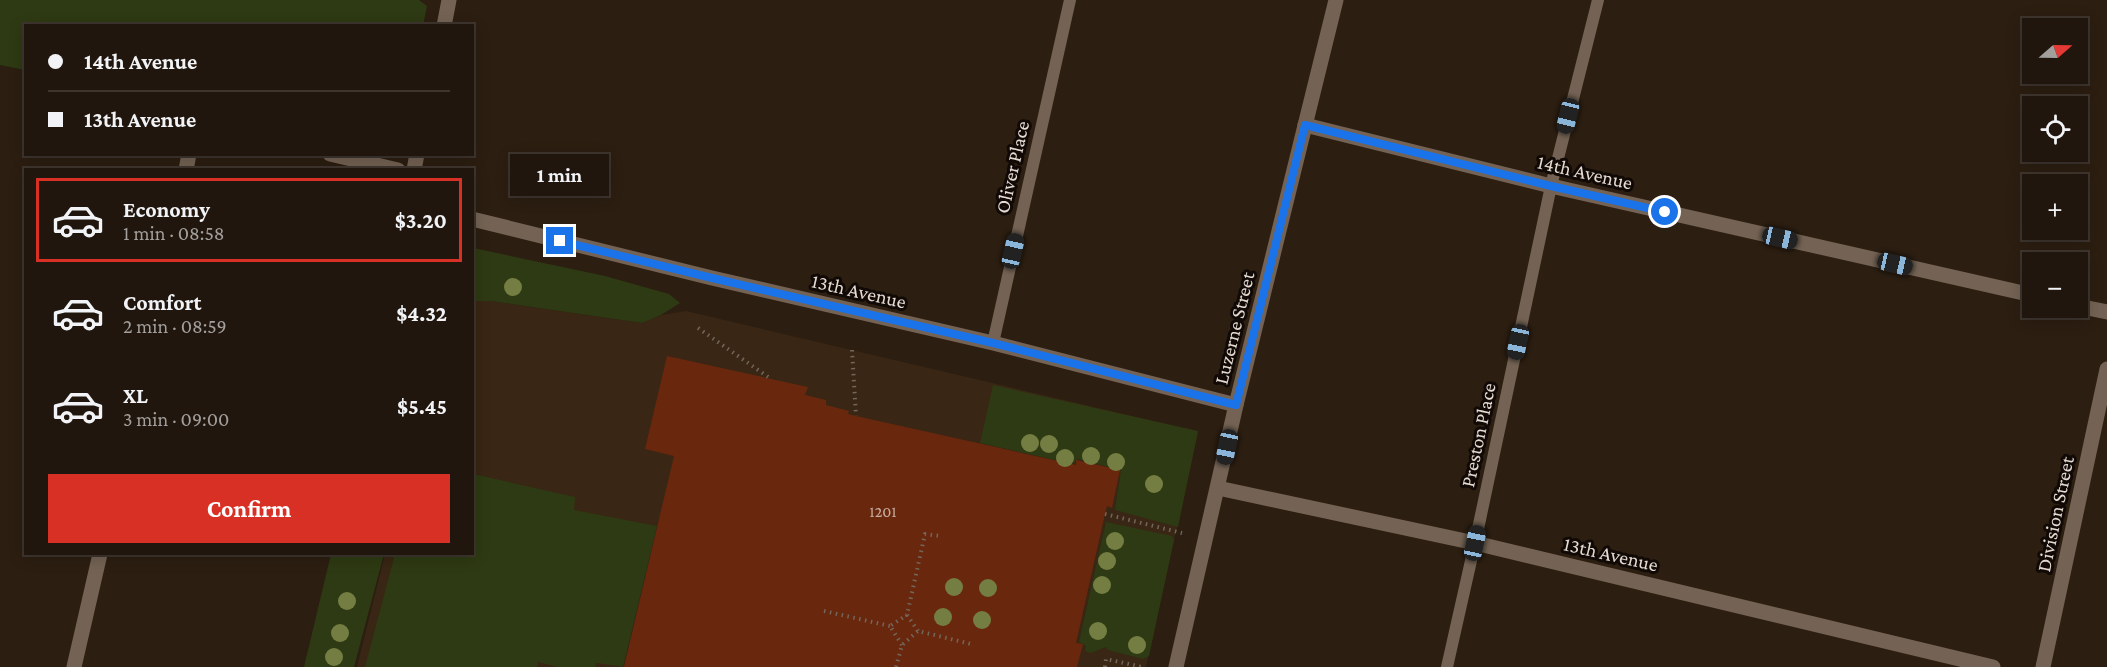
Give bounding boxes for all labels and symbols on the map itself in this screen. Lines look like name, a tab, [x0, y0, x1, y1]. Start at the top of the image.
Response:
north arrow	[2022, 18, 2088, 84]
car	[1555, 96, 1581, 136]
street label: Oliver Place	[991, 118, 1033, 215]
street label: 14th Avenue	[1535, 150, 1635, 194]
callout: 1 min	[510, 154, 610, 196]
route start	[1651, 198, 1678, 225]
car	[1760, 225, 1800, 251]
route end	[546, 227, 573, 254]
car	[1000, 231, 1026, 271]
car	[1875, 251, 1915, 277]
street label: 13th Avenue	[810, 269, 909, 313]
street label: Luzerne Street	[1209, 269, 1259, 386]
car	[1505, 323, 1531, 361]
street label: Preston Place	[1456, 381, 1500, 489]
car	[1214, 428, 1240, 466]
street label: Division Street	[2032, 454, 2078, 574]
house number: 1201	[869, 503, 897, 520]
car	[1462, 524, 1488, 562]
street label: 13th Avenue	[1562, 532, 1661, 576]

